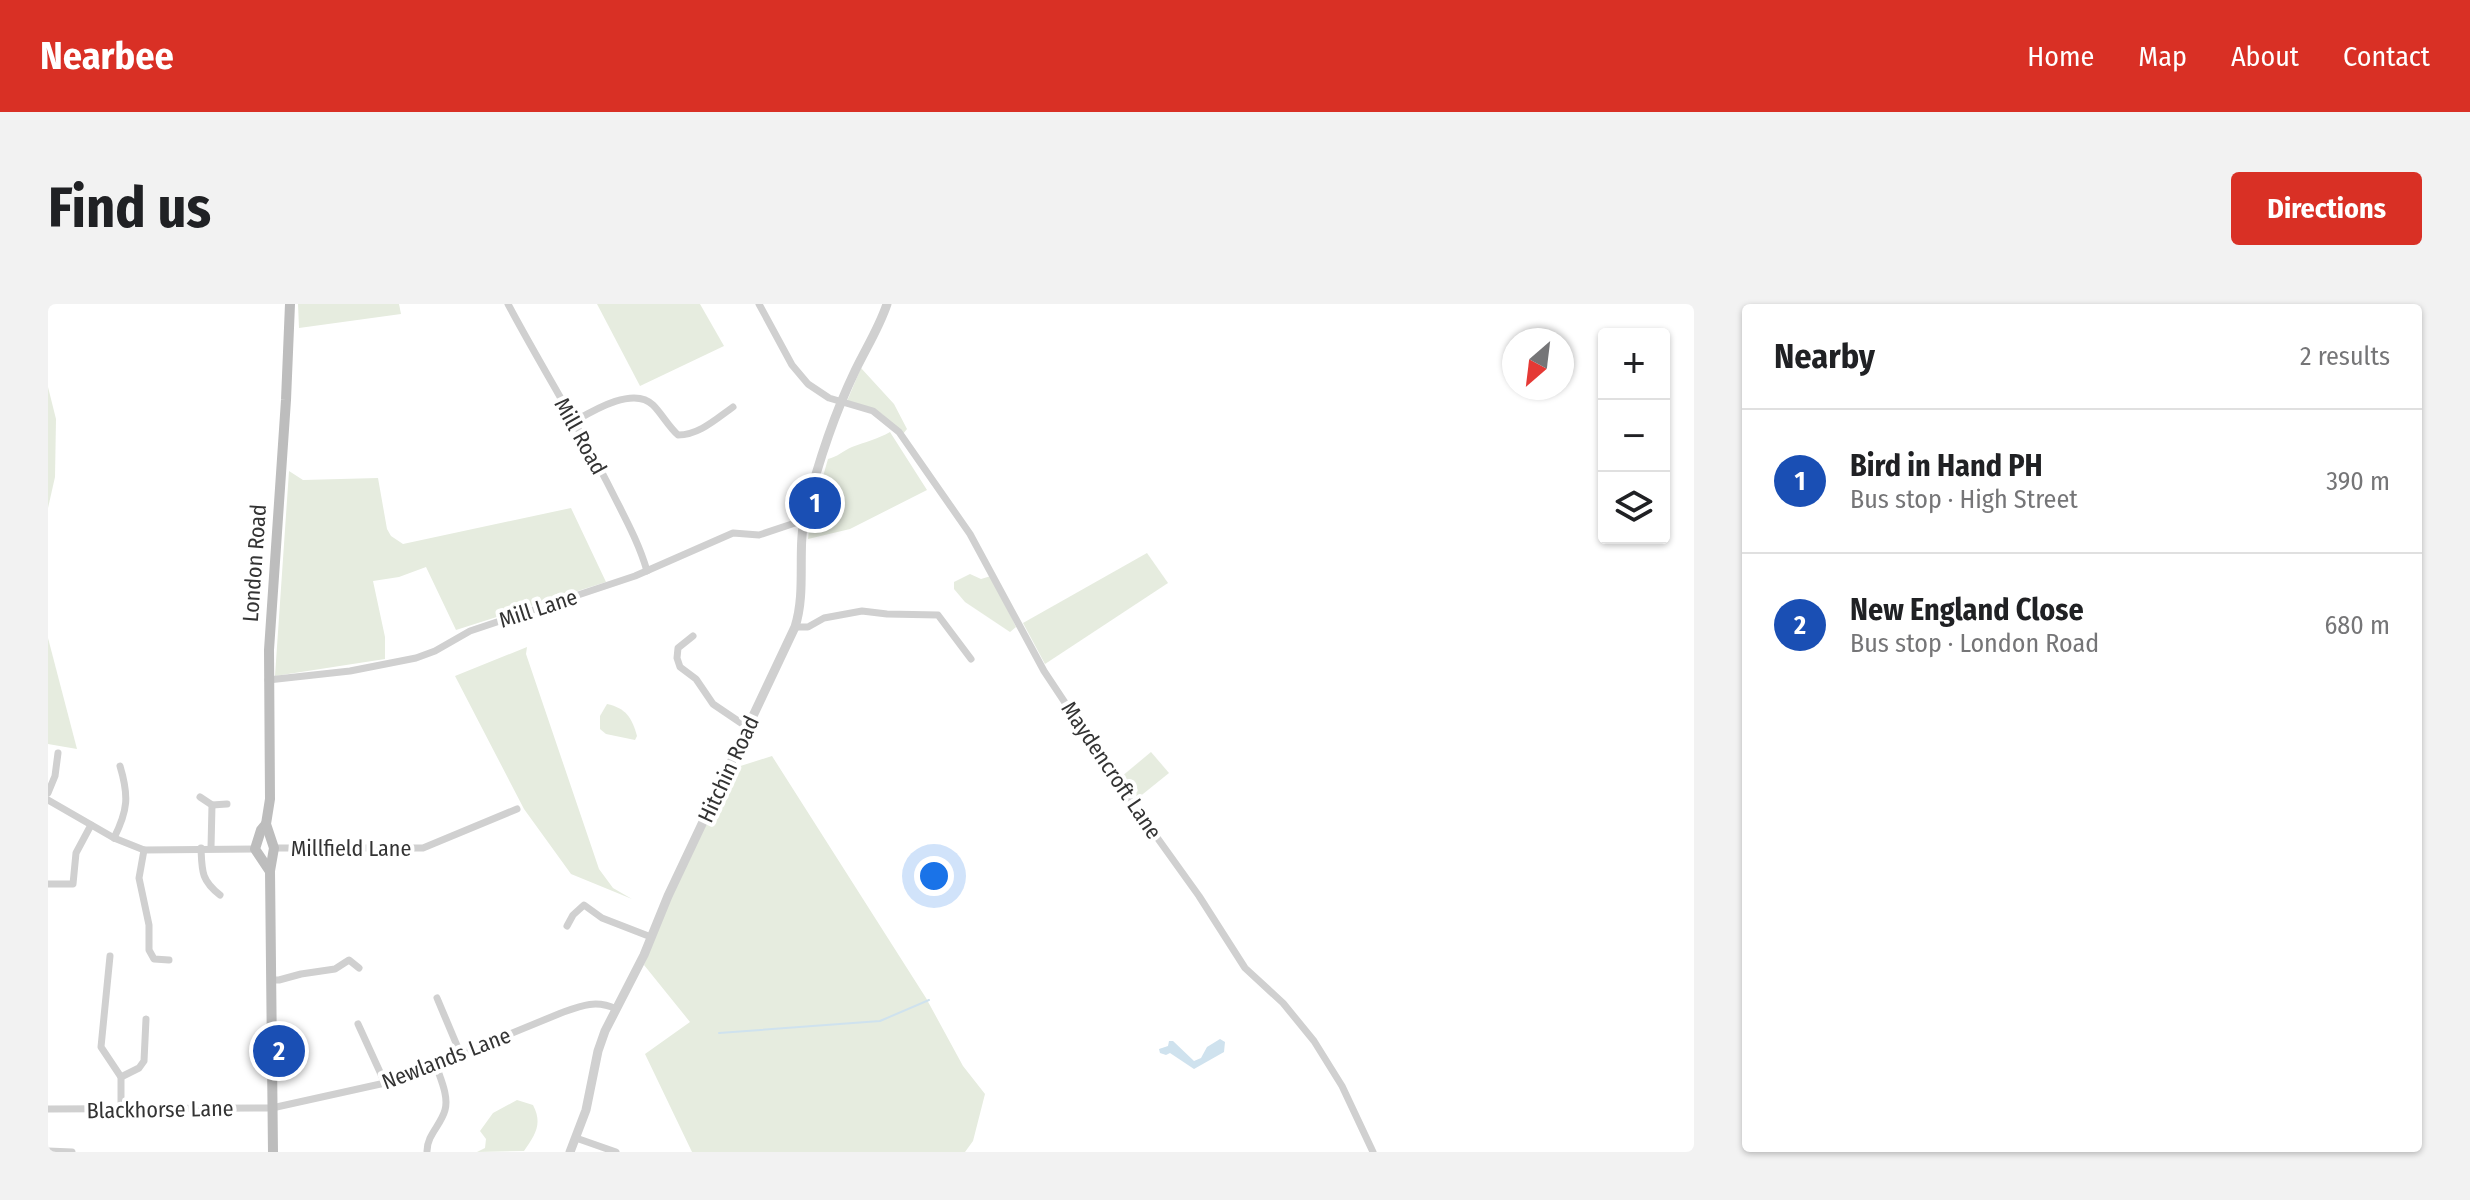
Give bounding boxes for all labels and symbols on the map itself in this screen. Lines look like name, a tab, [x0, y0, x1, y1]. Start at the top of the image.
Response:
north arrow	[1502, 328, 1574, 400]
street label: Mill Road	[548, 393, 613, 479]
pin: 1	[789, 473, 841, 533]
street label: London Road	[237, 503, 272, 623]
street label: Mill Lane	[496, 583, 581, 634]
street label: Maydencroft Lane	[1056, 696, 1168, 844]
street label: Hitchin Road	[692, 712, 765, 827]
street label: Millfield Lane	[291, 835, 411, 862]
your location	[914, 856, 954, 896]
pin: 2	[253, 1021, 305, 1081]
street label: Newlands Lane	[378, 1022, 514, 1095]
street label: Blackhorse Lane	[86, 1095, 234, 1124]

